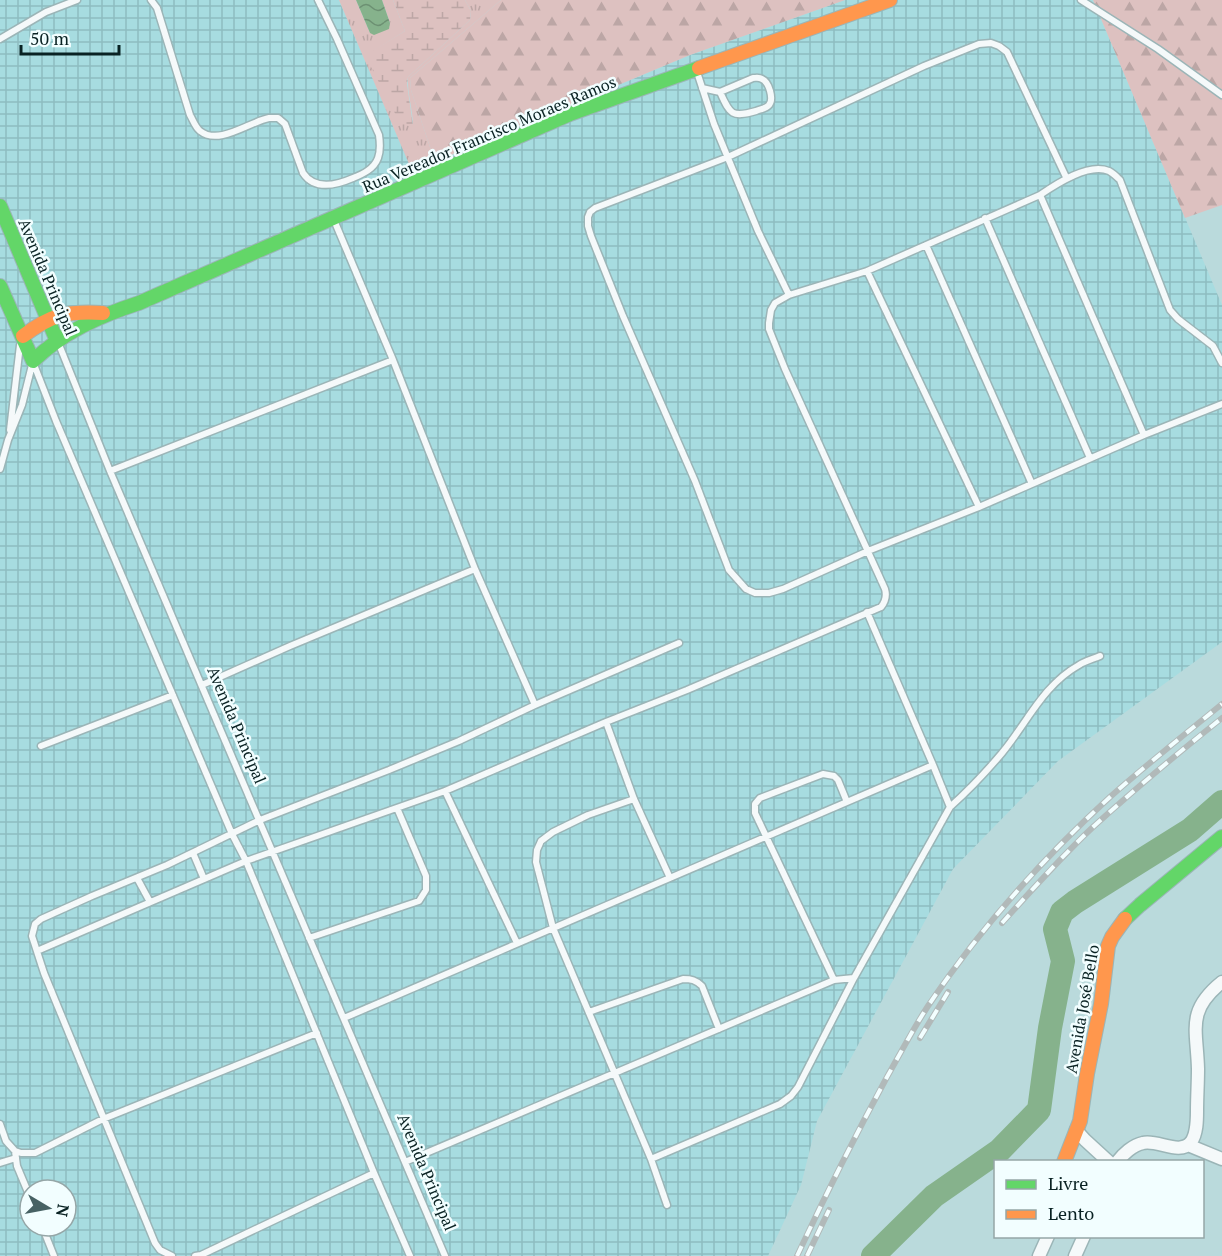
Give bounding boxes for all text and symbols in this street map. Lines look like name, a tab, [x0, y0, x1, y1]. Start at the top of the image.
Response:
scale bar	[21, 18, 118, 56]
text: 50 m	[30, 26, 70, 50]
street label: Rua Vereador Francisco Moraes Ramos	[359, 70, 619, 198]
street label: Avenida Principal	[13, 215, 83, 339]
street label: Avenida Principal	[202, 663, 272, 787]
street label: Avenida José Bello	[1060, 943, 1104, 1075]
street label: Avenida Principal	[392, 1110, 462, 1234]
legend	[994, 1160, 1204, 1238]
text: Livre	[1048, 1171, 1088, 1195]
north arrow	[18, 1178, 78, 1238]
text: Lento	[1048, 1201, 1094, 1225]
text: N	[51, 1203, 75, 1218]

